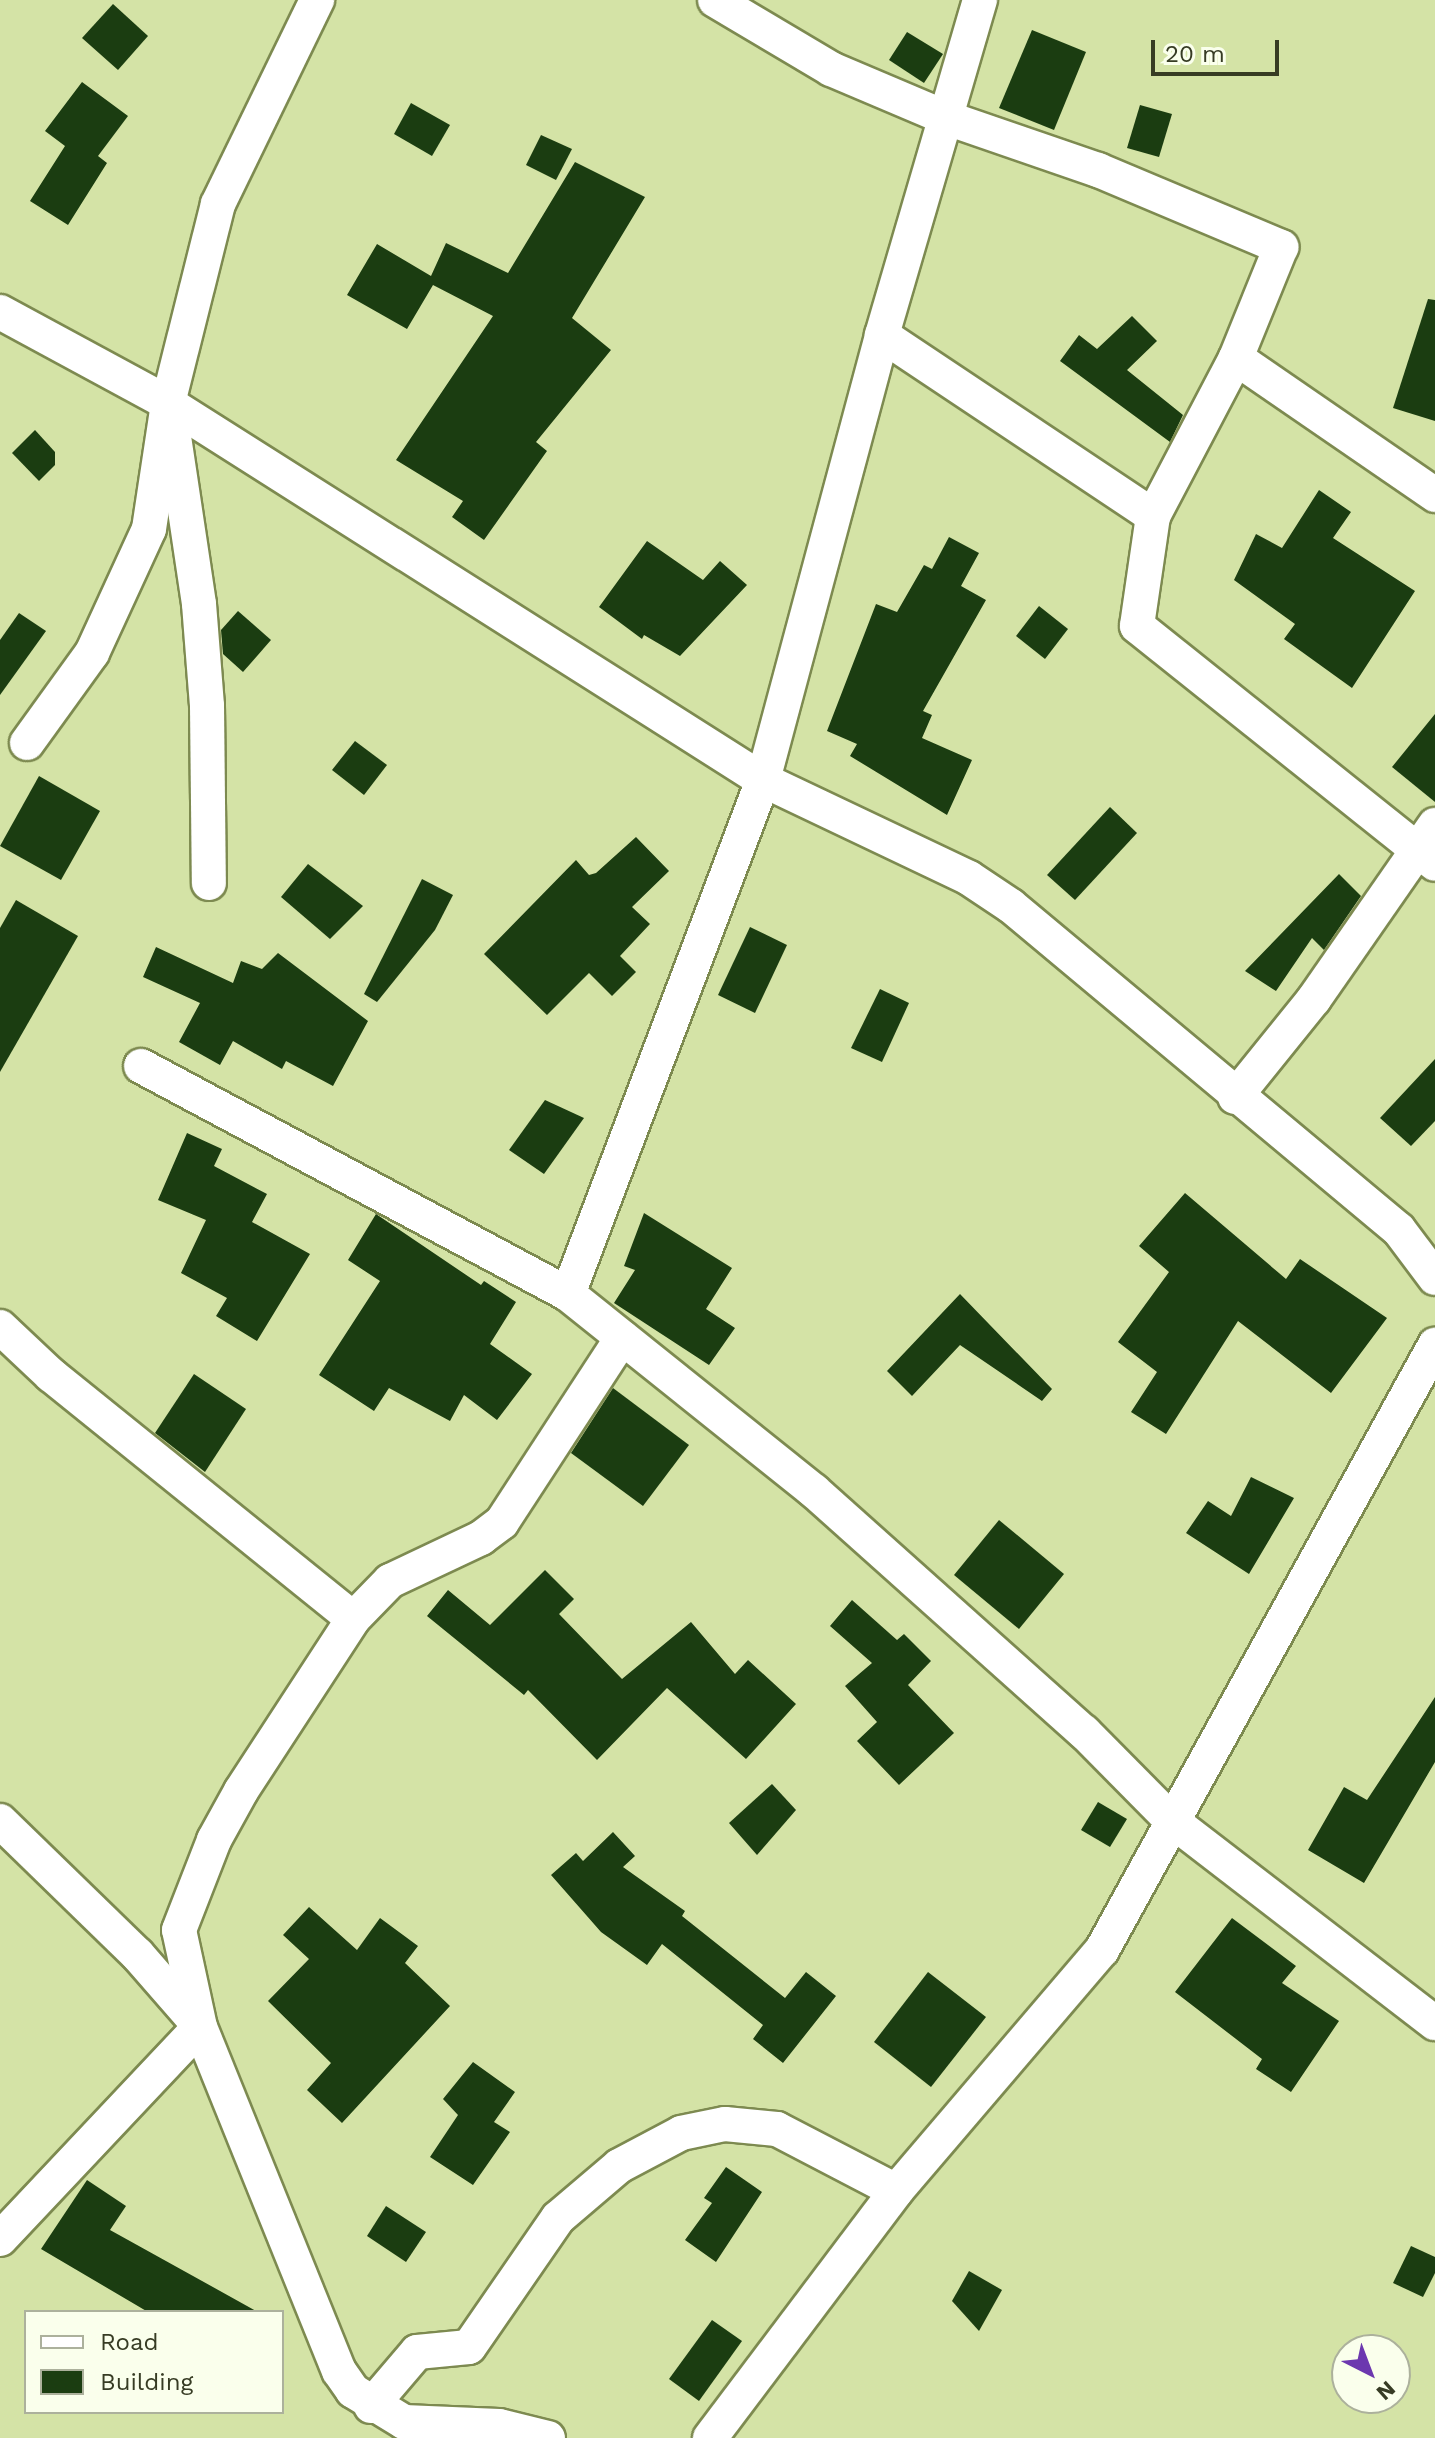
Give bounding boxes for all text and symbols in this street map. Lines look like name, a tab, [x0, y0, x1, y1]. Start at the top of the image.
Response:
scale bar	[1155, 24, 1283, 74]
text: 20 m	[1165, 40, 1225, 68]
legend	[24, 2310, 284, 2414]
text: Road	[100, 2328, 159, 2356]
north arrow	[1331, 2334, 1411, 2414]
text: Building	[100, 2368, 193, 2396]
text: N	[1372, 2376, 1400, 2405]

